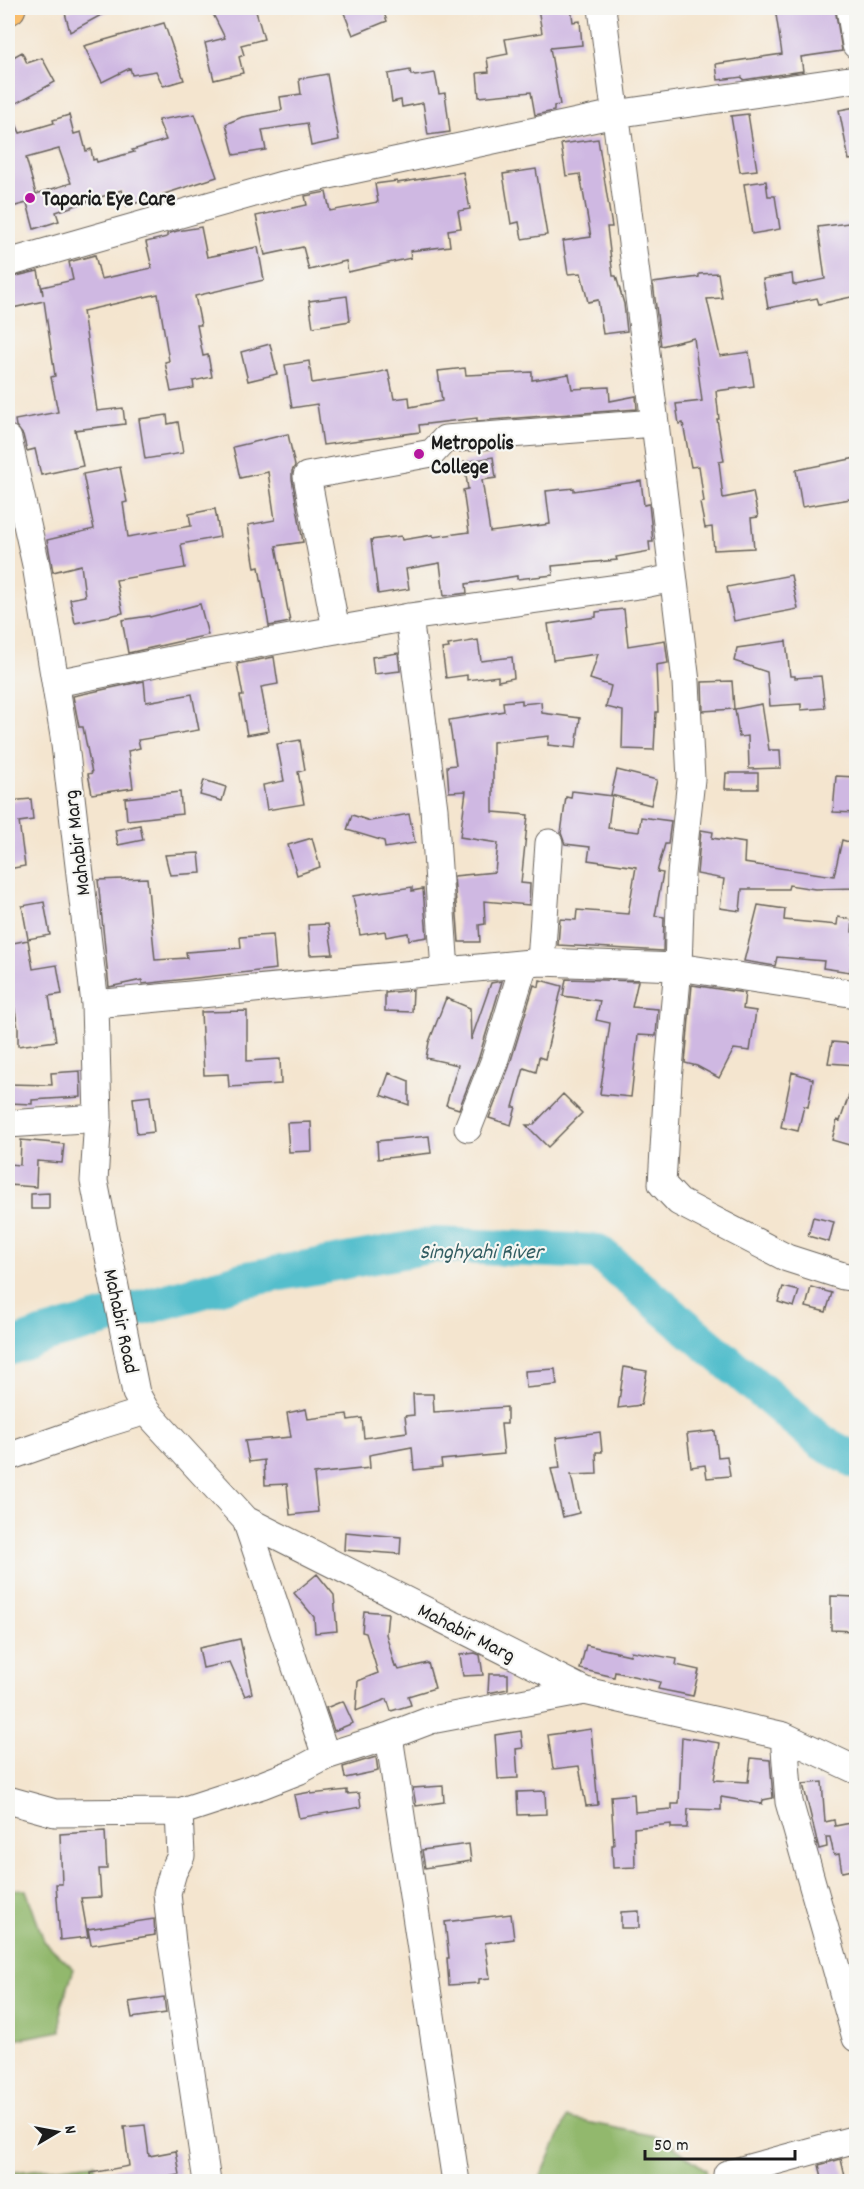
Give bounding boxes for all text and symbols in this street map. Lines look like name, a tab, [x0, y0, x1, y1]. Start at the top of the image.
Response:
place label: Taparia Eye Care	[42, 186, 175, 216]
marker: Taparia Eye Care	[23, 191, 37, 205]
place label: Metropolis College	[431, 430, 514, 484]
marker: Metropolis College	[412, 447, 426, 461]
street label: Mahabir Marg	[58, 788, 100, 897]
water label: Singhyahi River	[419, 1238, 546, 1269]
street label: Mahabir Road	[93, 1266, 145, 1377]
street label: Mahabir Marg	[411, 1597, 520, 1672]
north arrow	[27, 2102, 87, 2162]
scale bar	[645, 2123, 795, 2161]
text: N	[57, 2124, 81, 2136]
text: 50 m	[654, 2134, 689, 2159]

